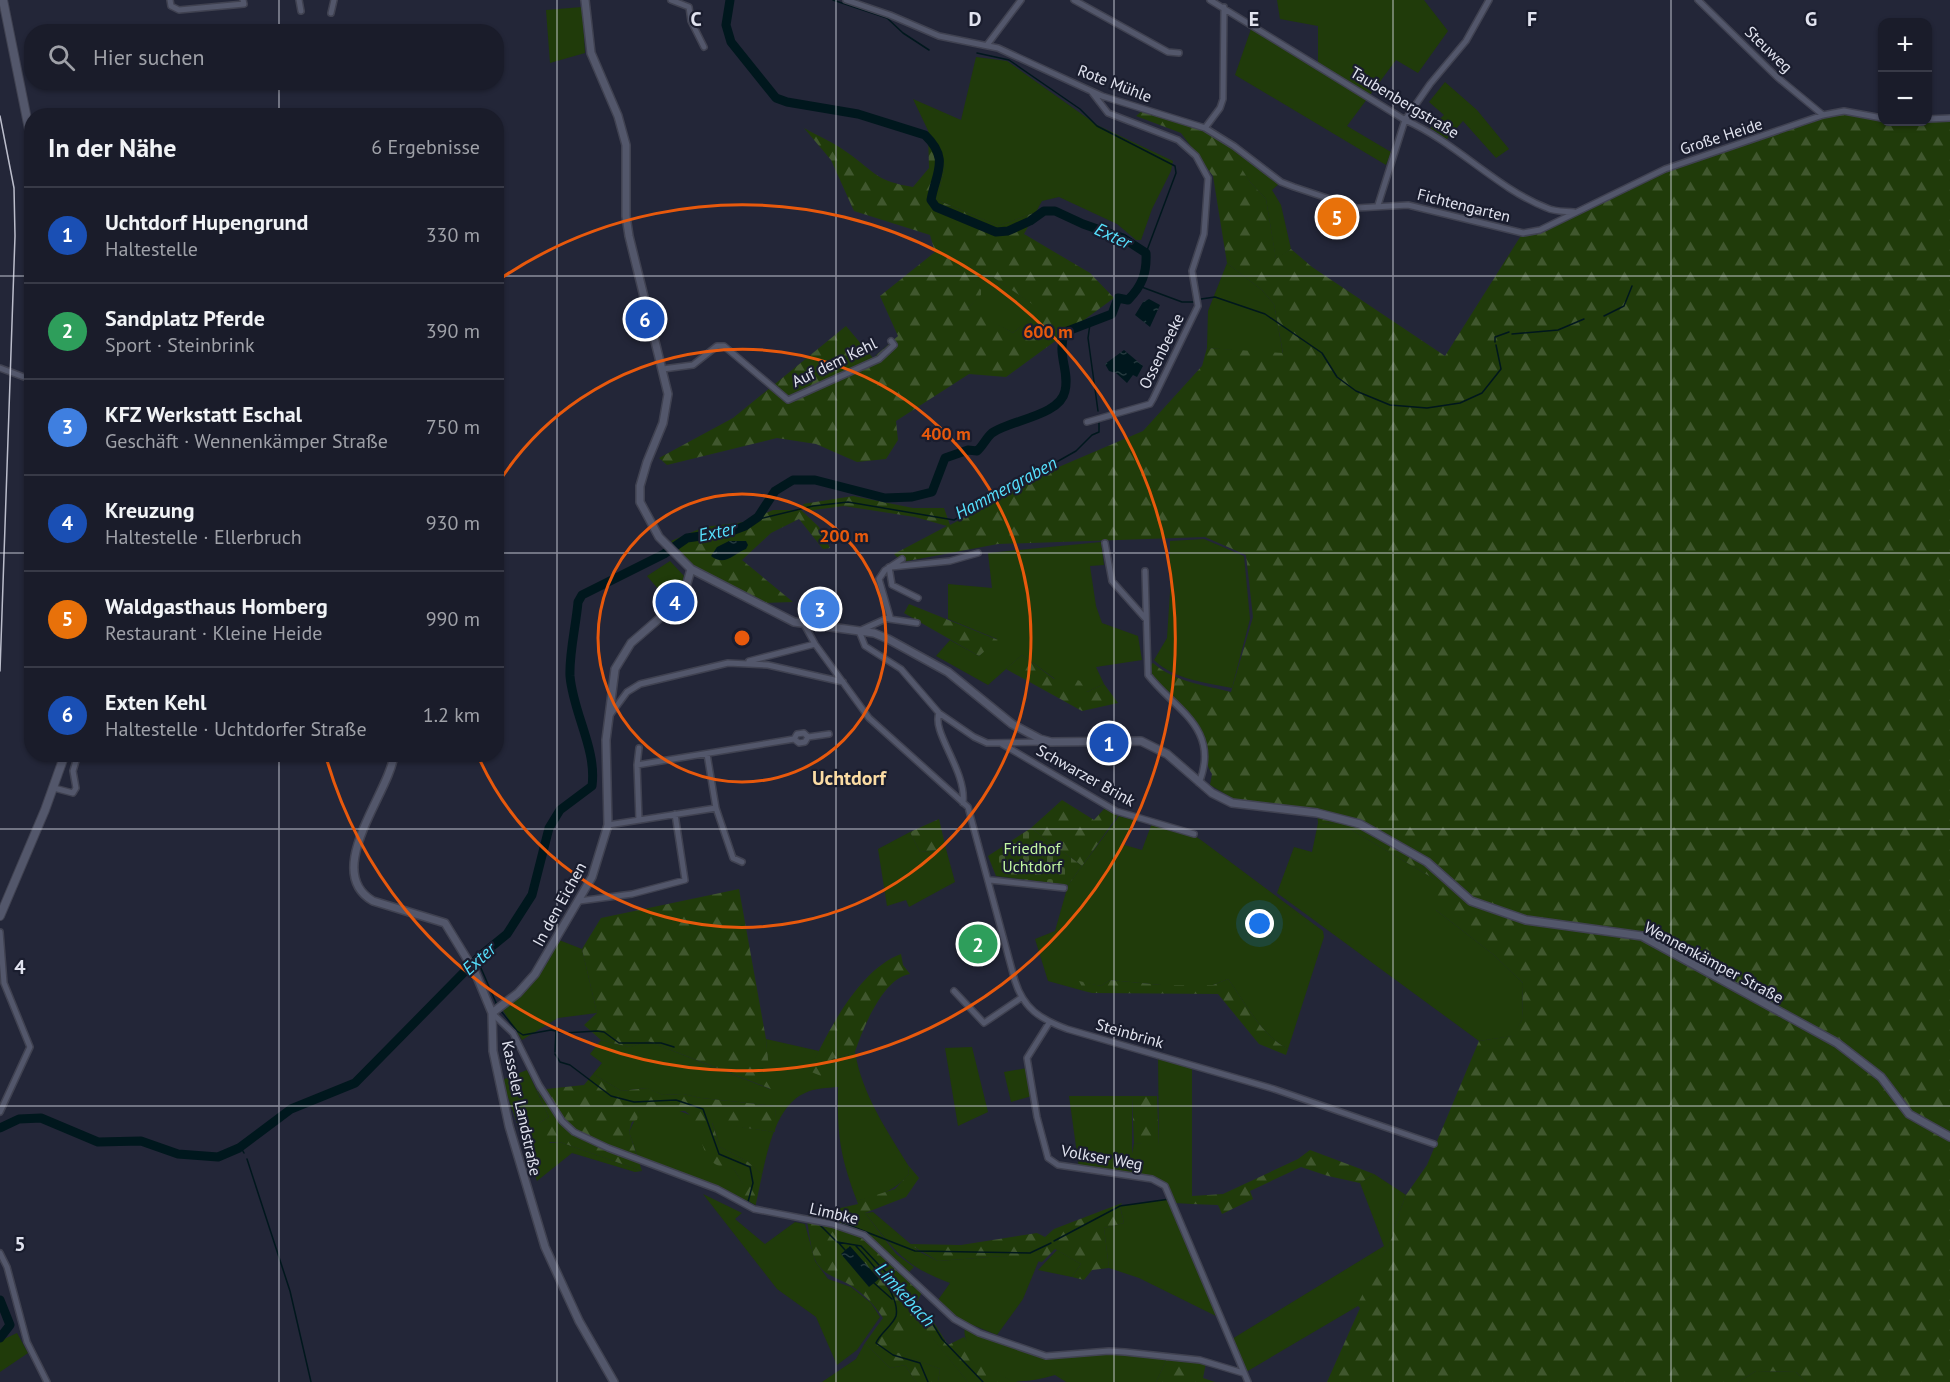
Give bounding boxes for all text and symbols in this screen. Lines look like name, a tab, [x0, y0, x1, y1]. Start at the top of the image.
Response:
text: C	[690, 6, 702, 32]
text: D	[969, 6, 982, 32]
text: E	[1249, 6, 1259, 32]
text: F	[1527, 6, 1537, 32]
text: G	[1805, 6, 1817, 32]
map controls	[1878, 18, 1932, 126]
button: +	[1878, 18, 1932, 72]
street label: Steuweg	[1741, 21, 1797, 77]
search box	[24, 24, 504, 90]
icon: search	[45, 41, 78, 74]
text: Hier suchen	[93, 43, 205, 71]
street label: Rote Mühle	[1075, 60, 1155, 106]
street label: Taubenbergstraße	[1347, 62, 1463, 142]
button: −	[1878, 72, 1932, 126]
street label: Große Heide	[1677, 113, 1765, 159]
text: In der Nähe	[48, 131, 176, 164]
text: 6 Ergebnisse	[371, 134, 480, 160]
street label: Fichtengarten	[1415, 184, 1513, 226]
pin: 5	[1318, 194, 1356, 240]
text: Uchtdorf Hupengrund	[105, 208, 308, 236]
water label: Exter	[1091, 217, 1136, 254]
text: 1	[62, 222, 73, 248]
text: 330 m	[426, 222, 480, 248]
text: Haltestelle	[105, 236, 198, 262]
pin: 6	[626, 296, 664, 342]
text: Sandplatz Pferde	[105, 304, 265, 332]
street label: Ossenbeeke	[1134, 310, 1188, 392]
text: 2	[62, 318, 73, 344]
text: 390 m	[426, 318, 480, 344]
text: 600 m	[1023, 320, 1073, 343]
text: Sport · Steinbrink	[105, 332, 254, 358]
street label: Auf dem Kehl	[788, 333, 880, 391]
text: KFZ Werkstatt Eschal	[105, 400, 302, 428]
text: 3	[62, 414, 73, 440]
text: 750 m	[426, 414, 480, 440]
text: 400 m	[921, 422, 971, 445]
text: Geschäft · Wennenkämper Straße	[105, 428, 388, 454]
water label: Hammergraben	[951, 451, 1061, 524]
text: Kreuzung	[105, 496, 195, 524]
text: 4	[62, 510, 73, 536]
text: 930 m	[426, 510, 480, 536]
water label: Exter	[696, 516, 739, 547]
text: Haltestelle · Ellerbruch	[105, 524, 302, 550]
text: 200 m	[819, 524, 869, 547]
pin: 4	[656, 580, 694, 624]
pin: 3	[800, 586, 840, 632]
text: Waldgasthaus Homberg	[105, 592, 328, 620]
text: 5	[62, 606, 73, 632]
text: 990 m	[426, 606, 480, 632]
text: Restaurant · Kleine Heide	[105, 620, 322, 646]
centre of rings	[732, 628, 752, 648]
text: Exten Kehl	[105, 688, 207, 716]
text: 6	[62, 702, 73, 728]
text: 1.2 km	[423, 702, 480, 728]
text: Haltestelle · Uchtdorfer Straße	[105, 716, 367, 742]
pin: 1	[1090, 720, 1128, 766]
street label: Schwarzer Brink	[1033, 740, 1139, 811]
district label: Uchtdorf	[812, 765, 888, 791]
park label: Friedhof Uchtdorf	[1002, 838, 1063, 876]
street label: In den Eichen	[528, 858, 590, 950]
your location	[1245, 909, 1274, 938]
street label: Wennenkämper Straße	[1641, 917, 1787, 1007]
pin: 2	[958, 922, 998, 966]
water label: Exter	[457, 937, 501, 980]
text: 4	[14, 954, 26, 980]
street label: Steinbrink	[1094, 1014, 1167, 1052]
street label: Kasseler Landstraße	[498, 1039, 546, 1177]
street label: Volkser Weg	[1059, 1140, 1144, 1174]
street label: Limbke	[807, 1198, 861, 1228]
text: 5	[14, 1231, 26, 1257]
water label: Limkebach	[871, 1258, 940, 1332]

